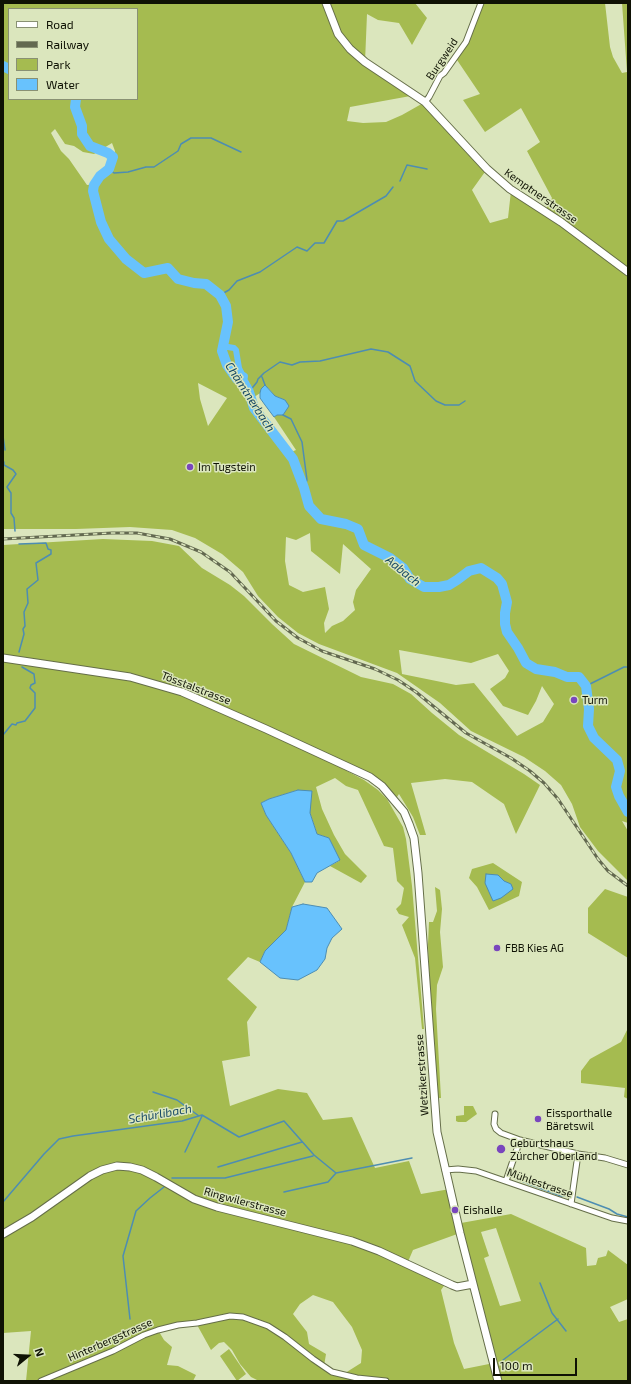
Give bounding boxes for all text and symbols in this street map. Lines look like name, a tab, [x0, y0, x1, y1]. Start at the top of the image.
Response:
legend	[8, 8, 138, 100]
text: Road	[46, 17, 74, 31]
street label: Burgweid	[423, 36, 461, 82]
text: Railway	[46, 37, 89, 51]
text: Park	[46, 57, 71, 71]
text: Water	[46, 77, 80, 91]
street label: Kemptnerstrasse	[502, 166, 580, 226]
water label: Chämtnerbach	[222, 359, 278, 435]
place label: Im Tugstein	[198, 460, 256, 474]
marker: Im Tugstein	[185, 462, 195, 472]
water label: Aabach	[383, 553, 423, 589]
street label: Tösstalstrasse	[159, 669, 233, 707]
place label: Turm	[582, 693, 608, 707]
marker: Turm	[569, 695, 579, 705]
place label: FBB Kies AG	[505, 941, 564, 955]
marker: FBB Kies AG	[492, 943, 502, 953]
street label: Wetzikerstrasse	[413, 1034, 431, 1116]
water label: Schürlibach	[127, 1101, 193, 1127]
place label: Eissporthalle Bäretswil	[546, 1106, 612, 1132]
marker: Eissporthalle Bäretswil	[533, 1114, 543, 1124]
place label: Geburtshaus Zürcher Oberland	[510, 1136, 597, 1162]
marker: Geburtshaus Zürcher Oberland	[495, 1143, 507, 1155]
street label: Mühlestrasse	[505, 1166, 575, 1200]
street label: Ringwilerstrasse	[202, 1185, 288, 1219]
place label: Eishalle	[463, 1203, 502, 1217]
marker: Eishalle	[450, 1205, 460, 1215]
street label: Hinterbergstrasse	[66, 1315, 154, 1365]
north arrow	[8, 1336, 48, 1376]
text: N	[32, 1346, 47, 1358]
scale bar	[495, 1350, 579, 1376]
text: 100 m	[500, 1358, 532, 1372]

